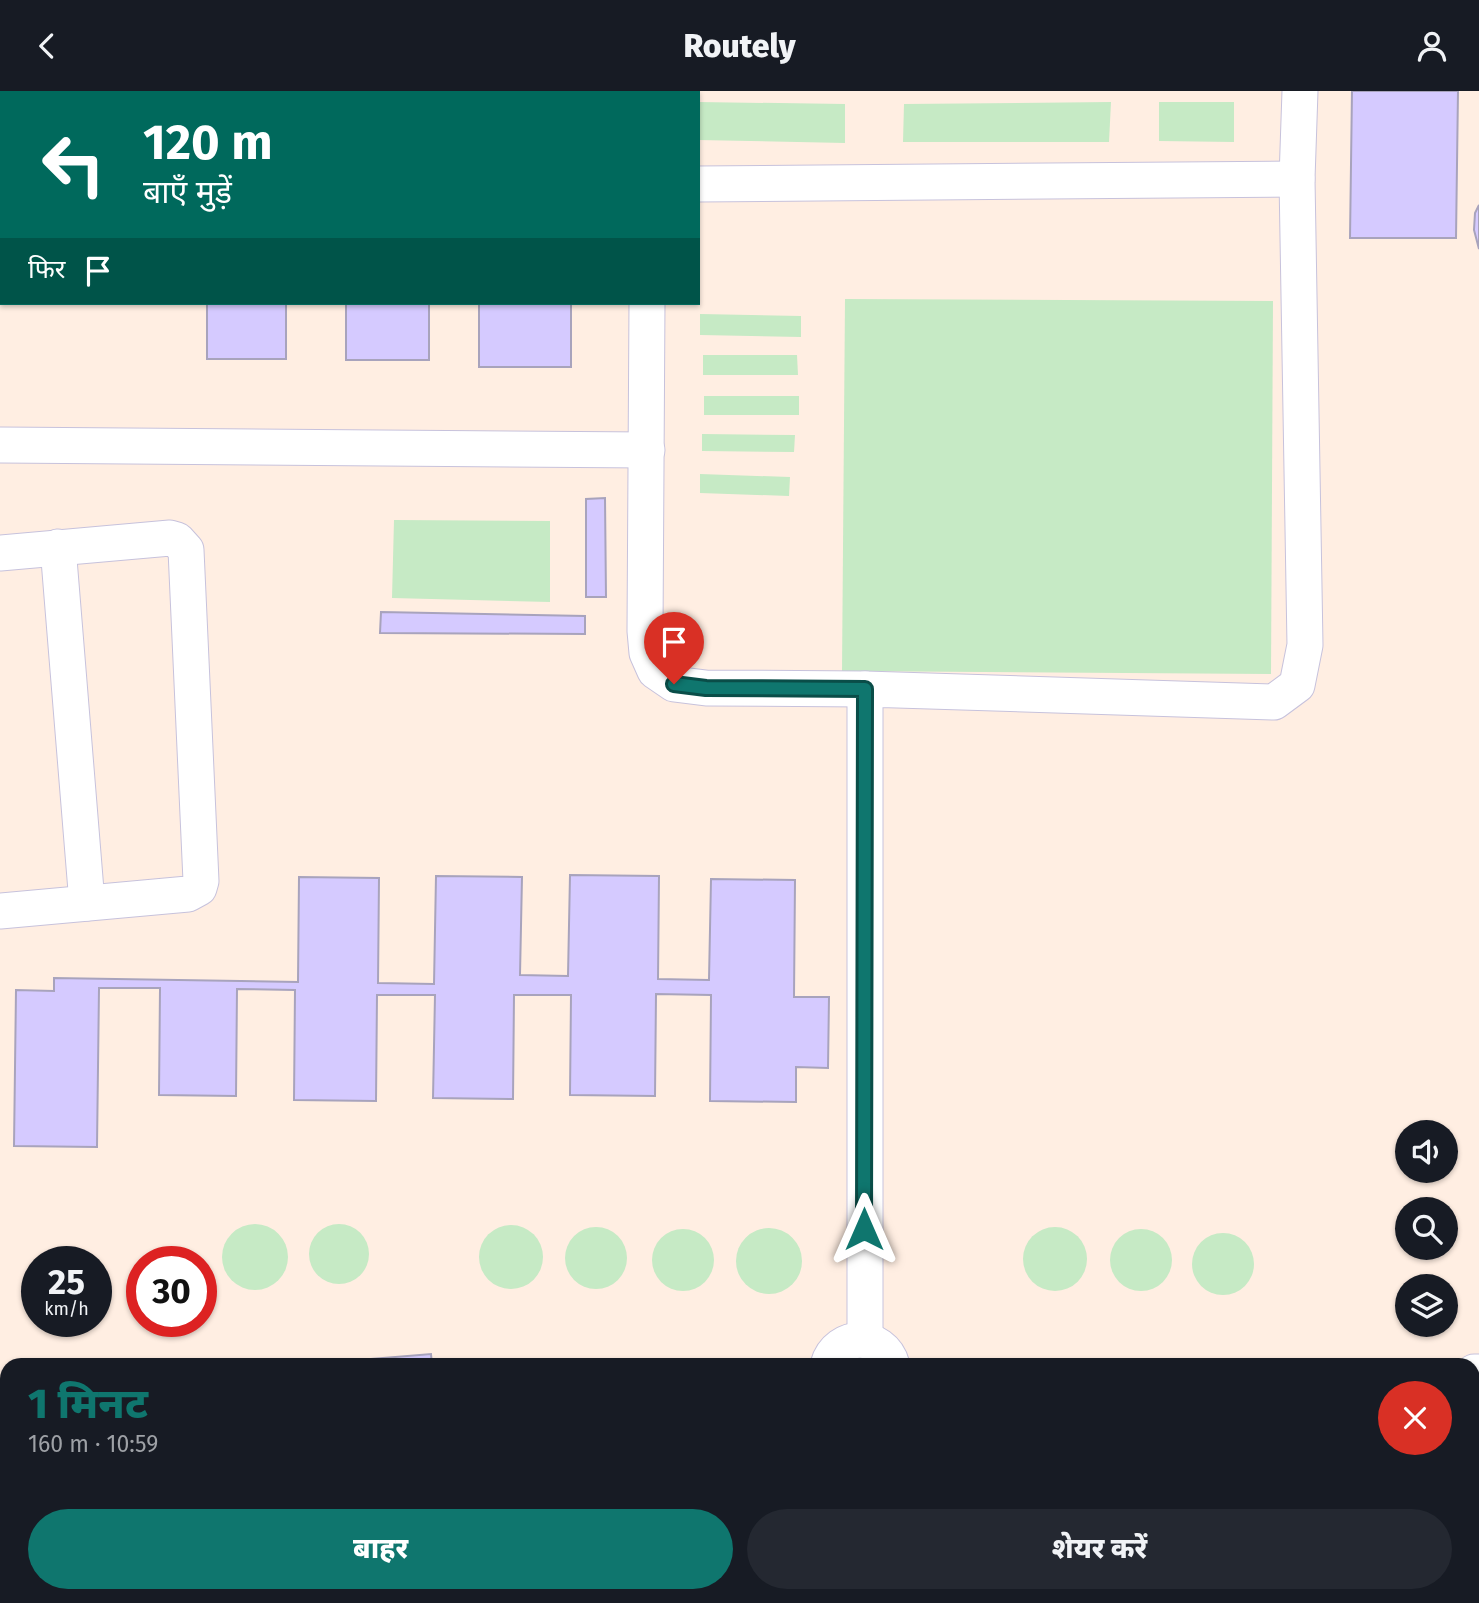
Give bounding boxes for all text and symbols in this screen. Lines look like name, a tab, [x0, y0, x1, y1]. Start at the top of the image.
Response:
icon: back	[28, 27, 66, 65]
text: Routely	[683, 27, 796, 65]
icon: person	[1413, 27, 1451, 65]
text: 120 m	[143, 113, 273, 172]
icon: left	[28, 119, 119, 210]
text: बाएँ मुड़ें	[143, 173, 232, 211]
icon: arrive	[79, 252, 117, 290]
text: फिर	[28, 254, 65, 285]
pin	[644, 612, 704, 684]
icon: arrive	[655, 623, 693, 661]
map controls	[1395, 1120, 1458, 1337]
button: sound	[1395, 1120, 1458, 1183]
position arrow	[827, 1192, 901, 1266]
button: search	[1395, 1197, 1458, 1260]
speed limit sign: 30	[126, 1246, 217, 1337]
text: 25	[48, 1261, 85, 1303]
button: layers	[1395, 1274, 1458, 1337]
text: km/h	[44, 1298, 89, 1320]
text: 1 मिनट	[28, 1379, 148, 1429]
button: close	[1378, 1381, 1452, 1455]
text: 160 m · 10:59	[28, 1430, 158, 1458]
button: बाहर	[28, 1509, 733, 1589]
button: शेयर करें	[747, 1509, 1452, 1589]

